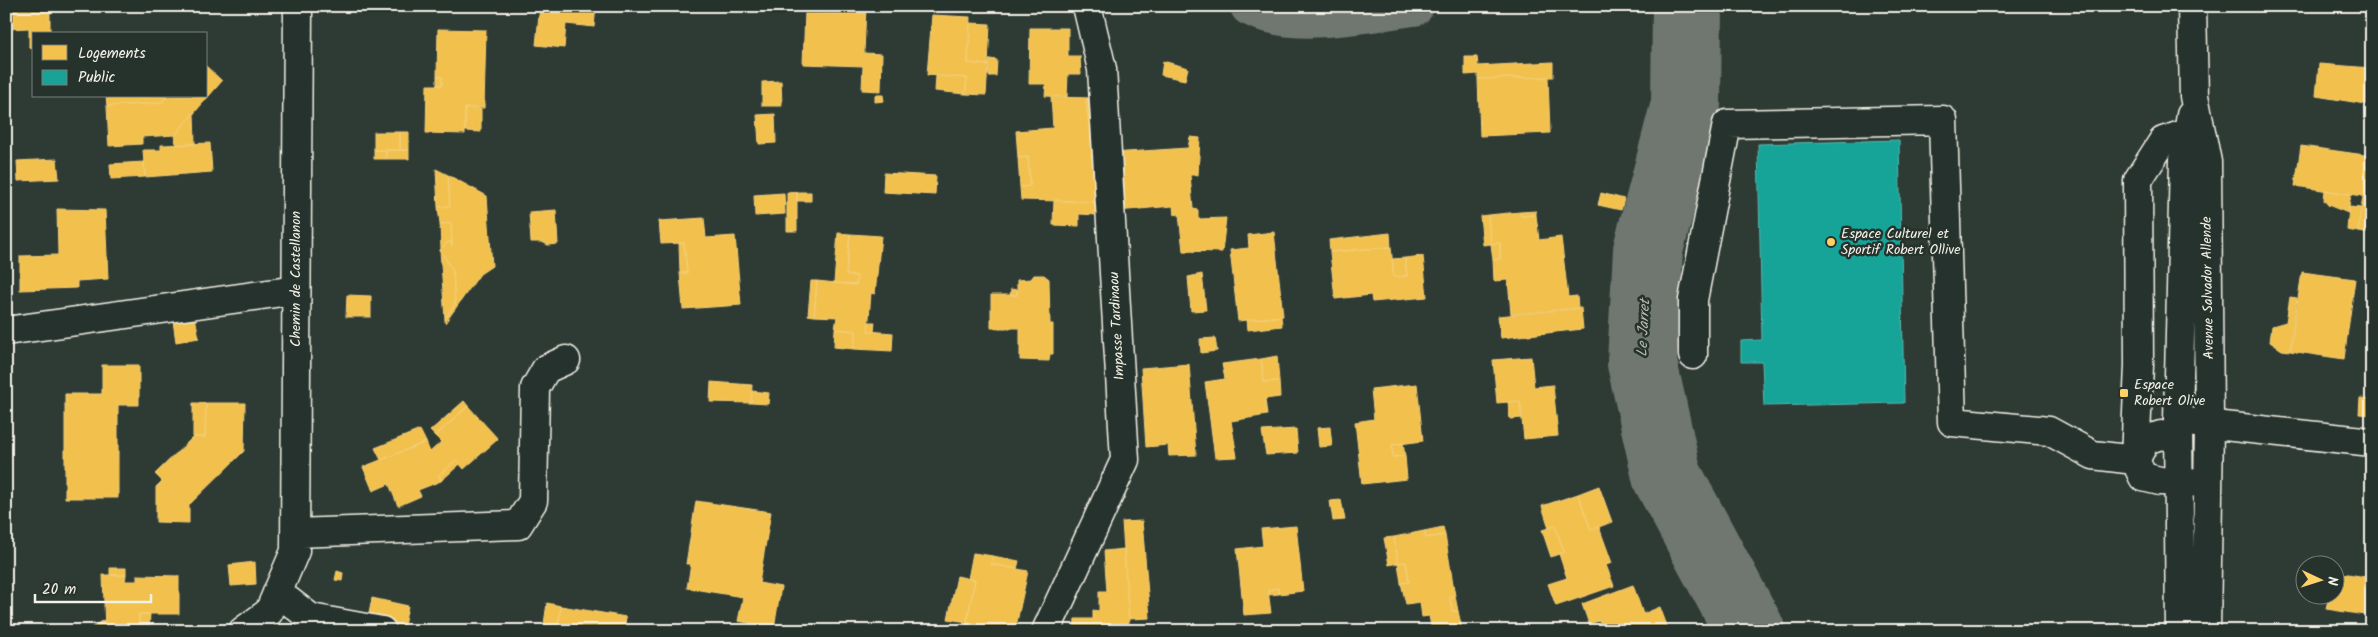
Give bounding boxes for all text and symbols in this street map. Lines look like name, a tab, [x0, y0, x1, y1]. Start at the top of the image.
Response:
legend	[32, 32, 208, 98]
text: Logements	[78, 42, 146, 66]
text: Public	[78, 66, 115, 90]
street label: Chemin de Castellanon	[285, 211, 307, 347]
street label: Avenue Salvador Allende	[2196, 216, 2220, 360]
place label: Espace Culturel et Sportif Robert Ollive	[1841, 223, 1961, 261]
marker: Espace Culturel et Sportif Robert Ollive	[1825, 236, 1837, 248]
street label: Impasse Tardinaou	[1103, 271, 1131, 381]
water label: Le Jarret	[1631, 296, 1658, 357]
place label: Espace Robert Olive	[2134, 374, 2206, 412]
marker: Espace Robert Olive	[2118, 387, 2130, 399]
north arrow	[2296, 554, 2346, 604]
scale bar	[35, 572, 151, 604]
text: N	[2321, 576, 2343, 586]
text: 20 m	[42, 578, 76, 602]

